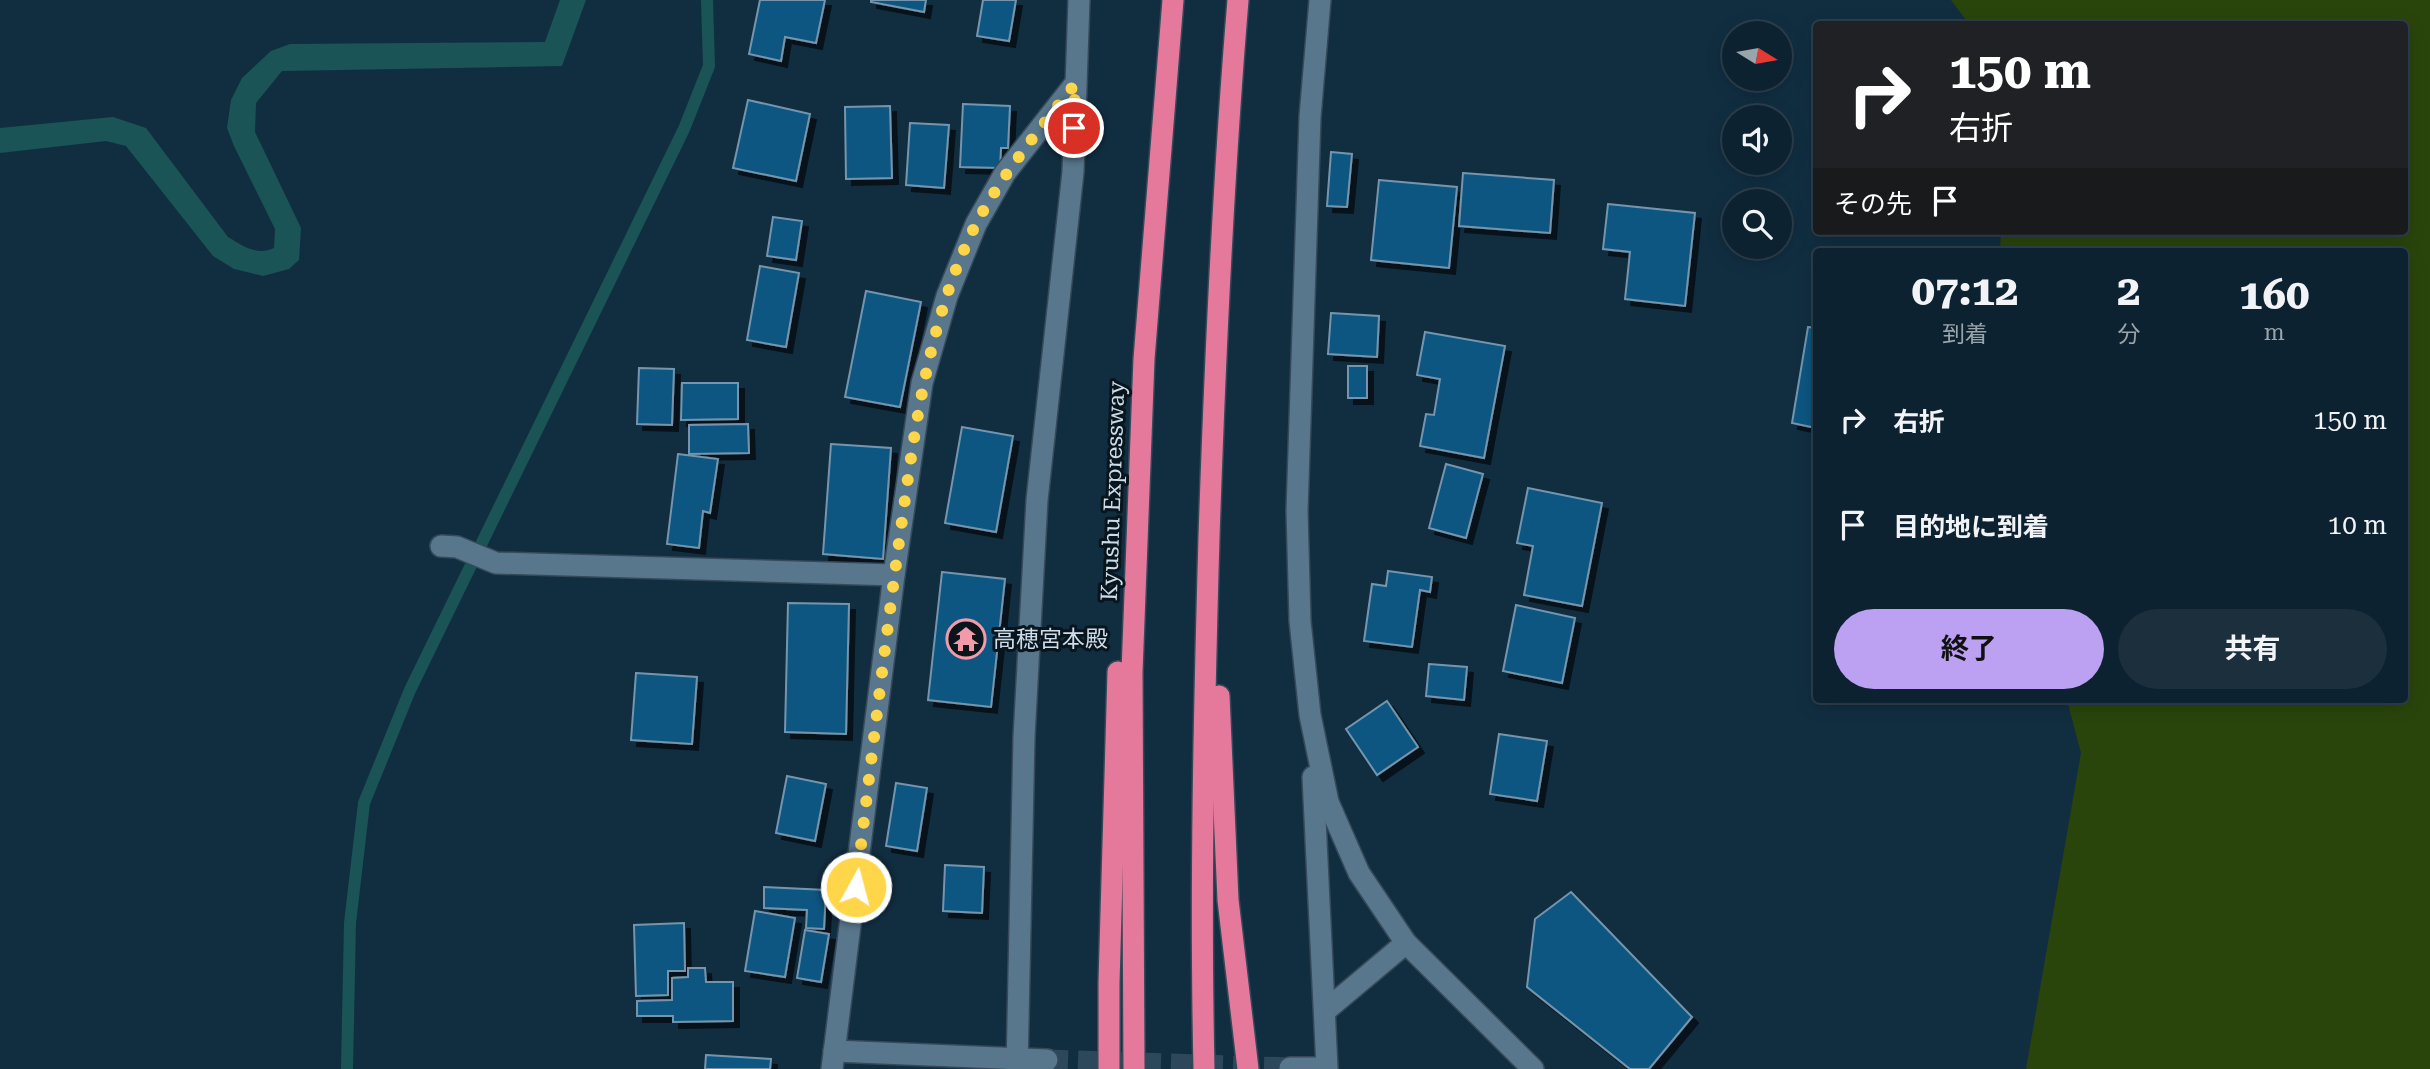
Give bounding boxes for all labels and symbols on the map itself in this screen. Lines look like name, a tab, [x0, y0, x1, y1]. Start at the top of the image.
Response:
north arrow	[1722, 21, 1792, 91]
pin	[1044, 98, 1104, 158]
street label: Kyushu Expressway	[1096, 380, 1130, 601]
temple icon: 高穂宮本殿	[945, 618, 987, 660]
place label: 高穂宮本殿	[993, 626, 1108, 653]
position arrow	[819, 850, 893, 924]

